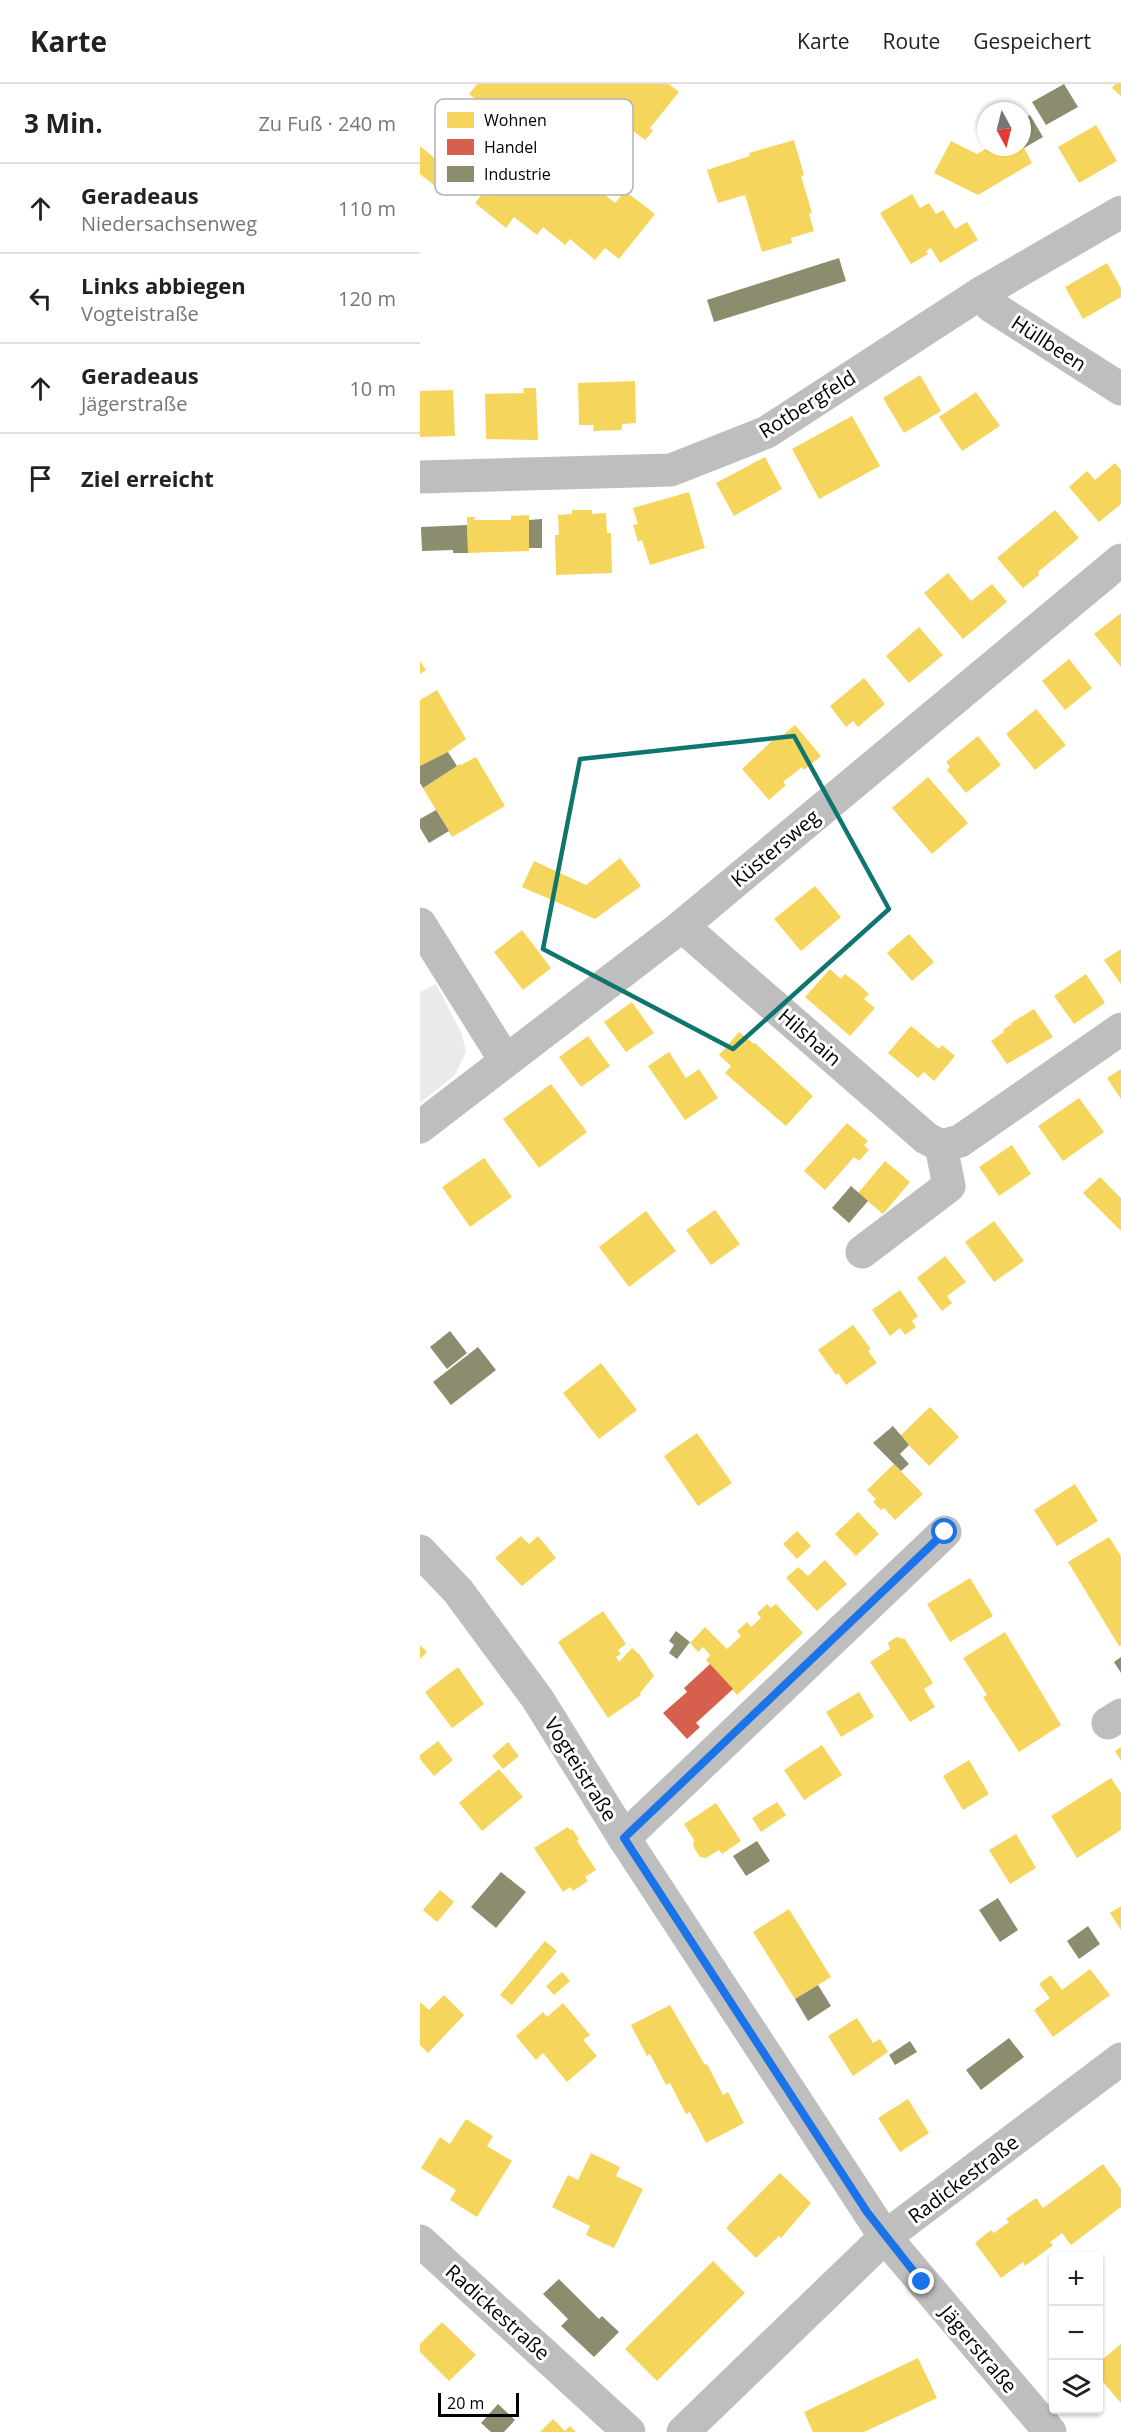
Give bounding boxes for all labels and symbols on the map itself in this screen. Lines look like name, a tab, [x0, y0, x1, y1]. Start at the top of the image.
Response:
legend	[435, 99, 633, 195]
north arrow	[977, 102, 1031, 156]
text: Wohnen	[484, 109, 547, 131]
text: Handel	[484, 136, 537, 158]
text: Industrie	[484, 163, 551, 185]
street label: Hüllbeen	[1006, 309, 1092, 377]
street label: Rotbergfeld	[754, 364, 860, 444]
street label: Küstersweg	[725, 803, 825, 893]
street label: Hilshain	[773, 1002, 847, 1072]
route start	[931, 1518, 957, 1544]
street label: Vogteistraße	[538, 1712, 624, 1826]
street label: Radickestraße	[902, 2129, 1024, 2229]
street label: Radickestraße	[440, 2258, 556, 2366]
route end	[908, 2268, 934, 2294]
street label: Jägerstraße	[933, 2298, 1024, 2398]
scale bar	[438, 2390, 519, 2418]

